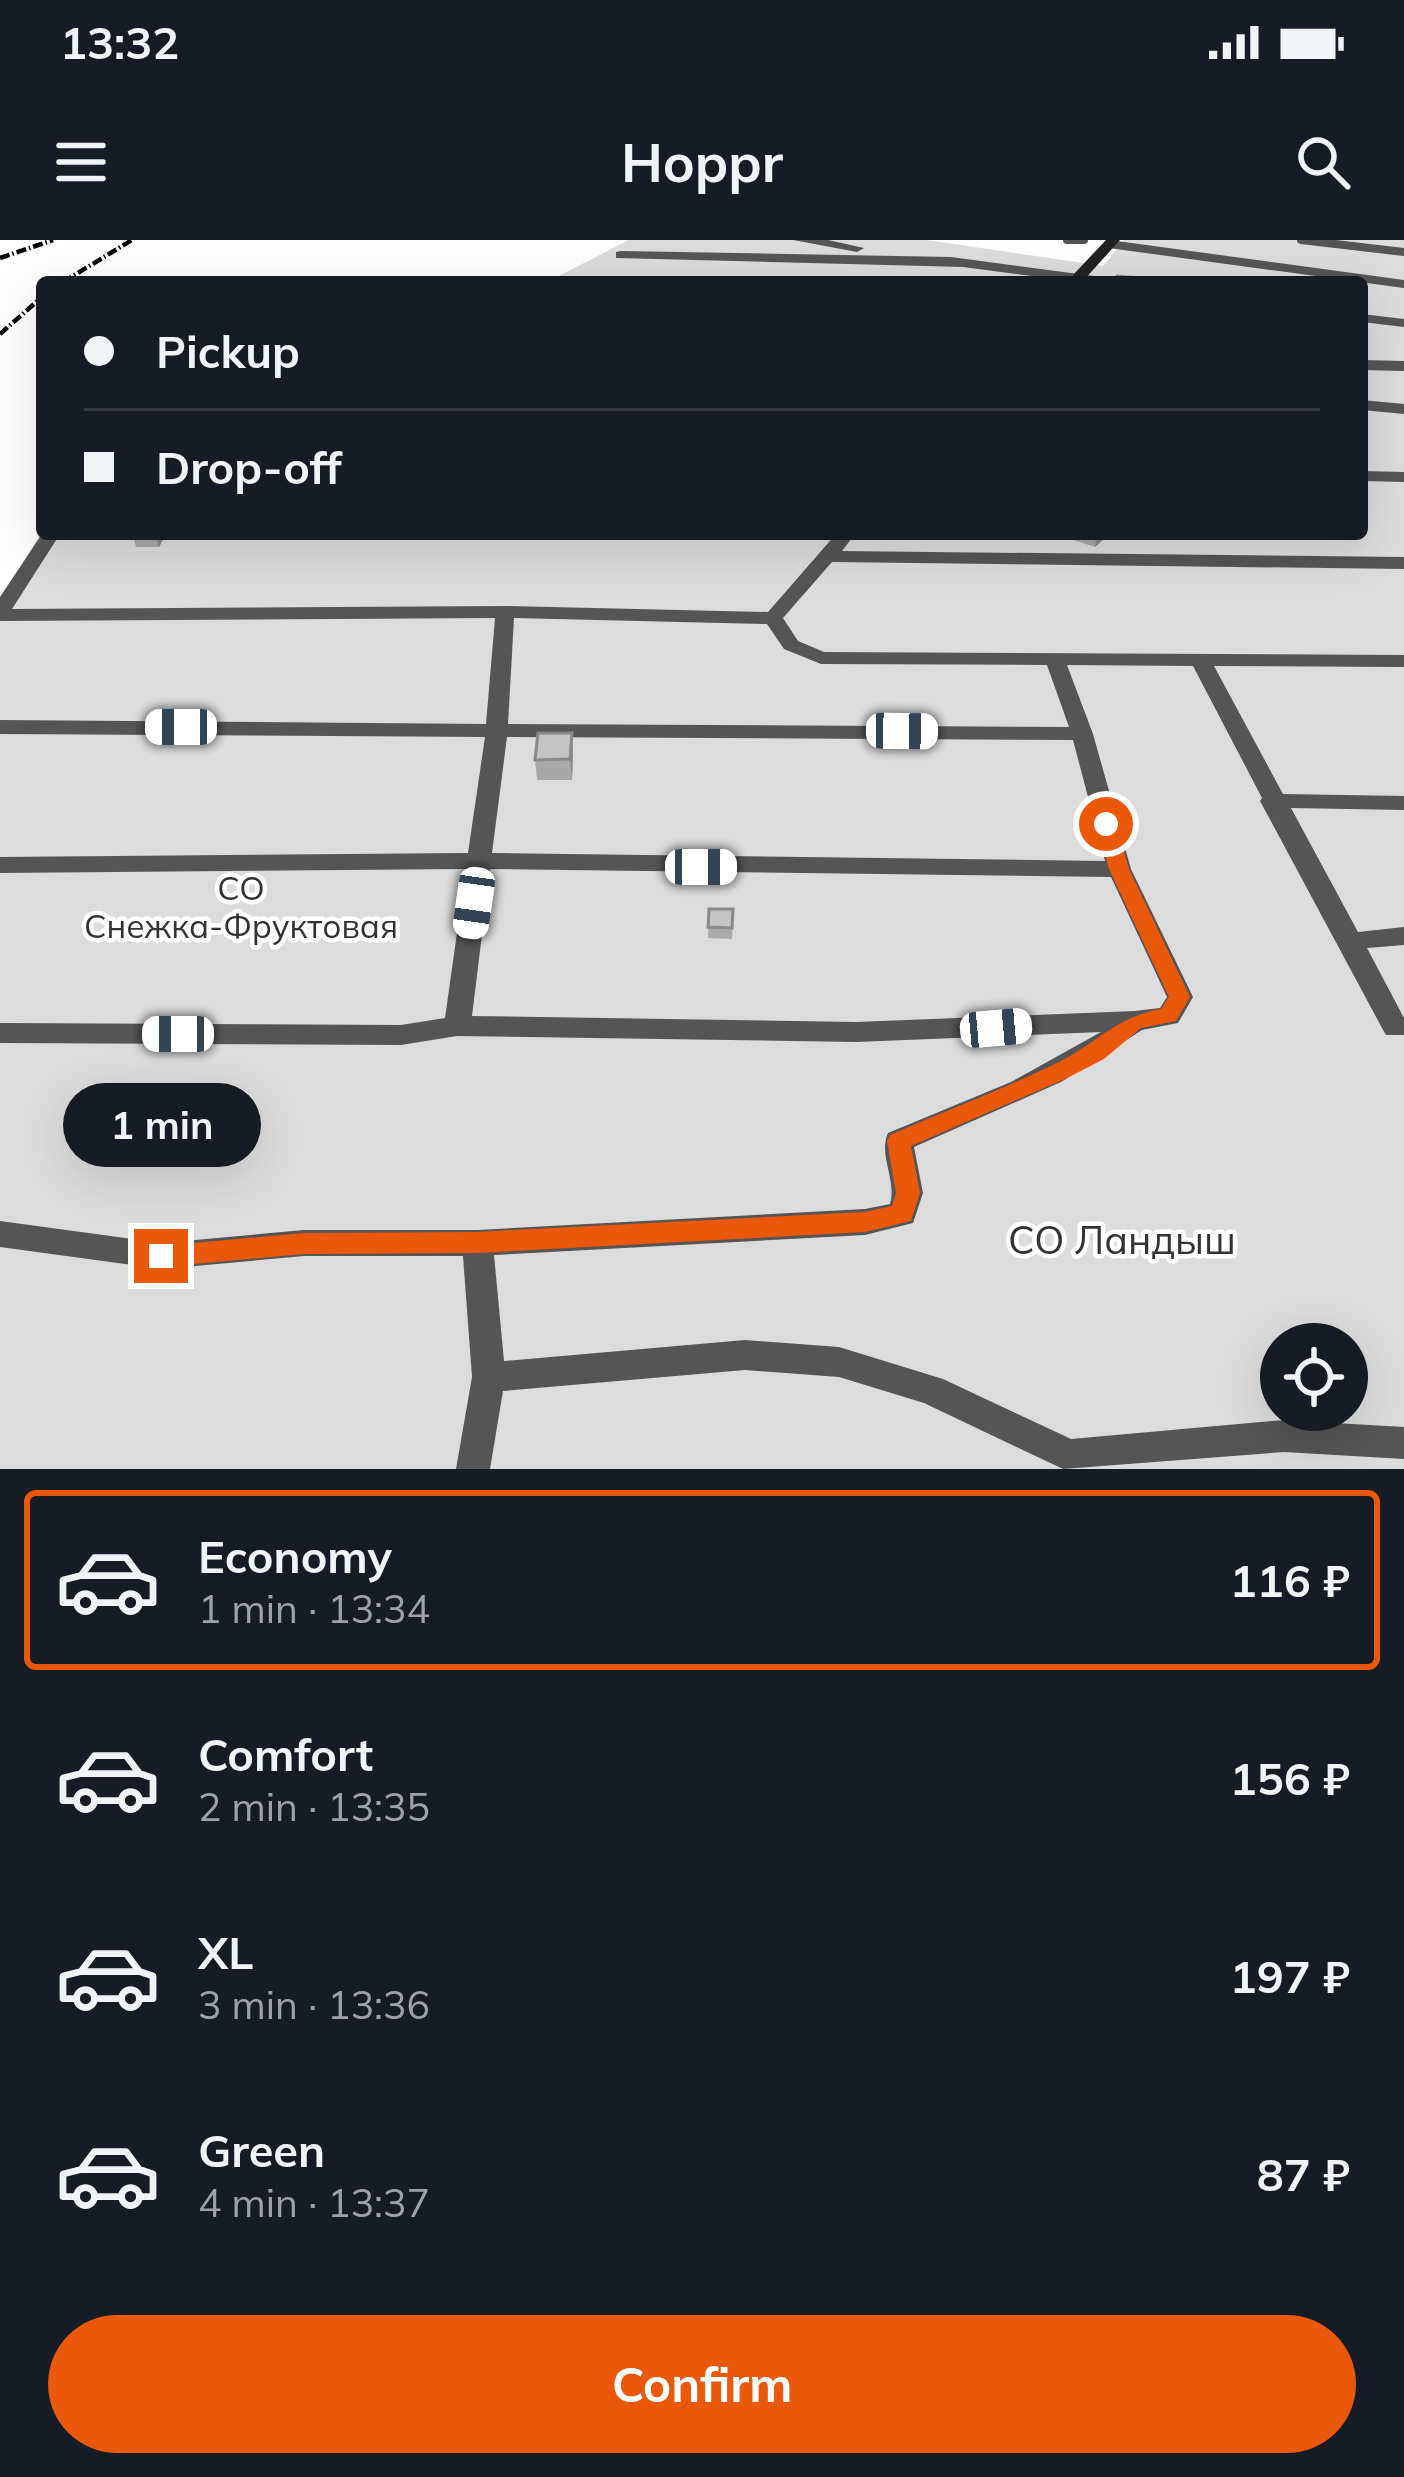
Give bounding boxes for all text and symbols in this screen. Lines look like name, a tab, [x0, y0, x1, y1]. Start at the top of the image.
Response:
text: 13:32	[60, 14, 179, 70]
text: Hoppr	[621, 128, 783, 196]
icon: menu	[48, 129, 114, 195]
icon: search	[1290, 129, 1356, 195]
text: Pickup	[156, 323, 300, 379]
text: Drop-off	[156, 439, 342, 495]
car	[145, 709, 217, 745]
car	[866, 712, 938, 750]
route start	[1079, 797, 1133, 851]
car	[665, 849, 737, 885]
car	[451, 865, 497, 941]
park label: СО Снежка-Фруктовая	[84, 867, 398, 946]
car	[959, 1007, 1033, 1049]
car	[142, 1016, 214, 1052]
callout: 1 min	[62, 1082, 260, 1166]
text: 1 min	[111, 1100, 213, 1149]
park label: СО Ландыш	[1008, 1215, 1236, 1264]
route end	[134, 1229, 188, 1283]
map controls	[1260, 1323, 1368, 1431]
button: locate	[1260, 1323, 1368, 1431]
icon: car	[54, 1526, 162, 1634]
text: Economy	[198, 1528, 392, 1584]
text: 116 ₽	[1230, 1552, 1350, 1608]
text: 1 min · 13:34	[198, 1584, 430, 1633]
icon: car	[54, 1724, 162, 1832]
text: Comfort	[198, 1726, 373, 1782]
text: 156 ₽	[1230, 1750, 1350, 1806]
text: 2 min · 13:35	[198, 1782, 430, 1831]
icon: car	[54, 1922, 162, 2030]
text: XL	[198, 1924, 253, 1980]
text: 197 ₽	[1230, 1948, 1350, 2004]
text: 3 min · 13:36	[198, 1980, 430, 2029]
icon: car	[54, 2120, 162, 2228]
text: Green	[198, 2122, 325, 2178]
text: 87 ₽	[1257, 2146, 1350, 2202]
text: 4 min · 13:37	[198, 2178, 430, 2227]
button: Confirm	[48, 2315, 1356, 2453]

